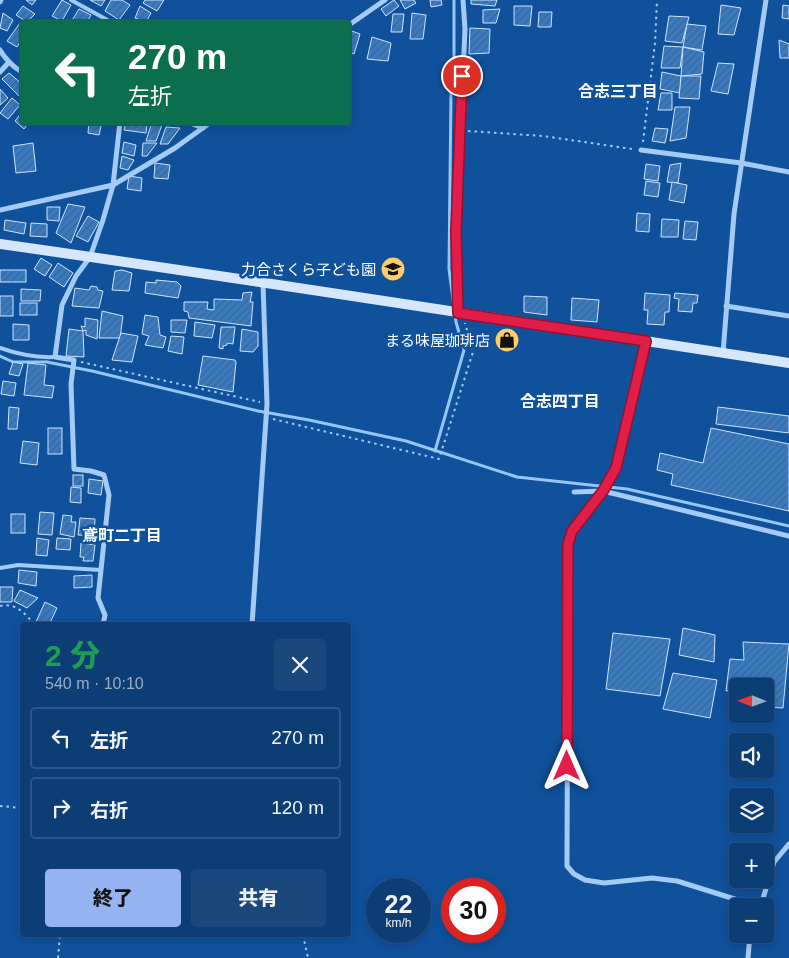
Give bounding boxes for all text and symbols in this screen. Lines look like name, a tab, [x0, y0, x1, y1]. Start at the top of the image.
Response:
text: 270 m	[128, 37, 227, 76]
icon: left	[45, 40, 110, 105]
pin	[441, 55, 483, 97]
icon: arrive	[448, 62, 476, 90]
district label: 合志三丁目	[578, 83, 658, 100]
text: 左折	[128, 84, 172, 109]
school or university icon: 力合さくら子ども園	[380, 256, 406, 282]
place label: 力合さくら子ども園	[241, 261, 376, 278]
shop icon: まる味屋珈琲店	[494, 327, 520, 353]
place label: まる味屋珈琲店	[385, 332, 490, 349]
district label: 合志四丁目	[520, 393, 600, 410]
district label: 鳶町二丁目	[82, 526, 162, 544]
text: 2 分	[45, 639, 100, 672]
button: close	[274, 639, 326, 691]
text: 540 m · 10:10	[45, 675, 144, 692]
north arrow	[729, 678, 774, 722]
map controls	[729, 678, 774, 943]
icon: left	[47, 724, 75, 752]
text: 270 m	[271, 727, 324, 748]
text: 左折	[90, 730, 128, 751]
button: sound	[729, 733, 774, 778]
position arrow	[540, 739, 592, 791]
button: layers	[729, 788, 774, 833]
icon: right	[47, 794, 75, 822]
text: 120 m	[271, 797, 324, 818]
text: 右折	[90, 800, 128, 821]
button: +	[729, 843, 774, 888]
button: 終了	[45, 869, 181, 927]
button: 共有	[191, 869, 326, 927]
speed limit sign: 30	[441, 878, 506, 943]
text: 22	[385, 890, 412, 918]
button: −	[729, 898, 774, 943]
text: km/h	[385, 916, 412, 930]

